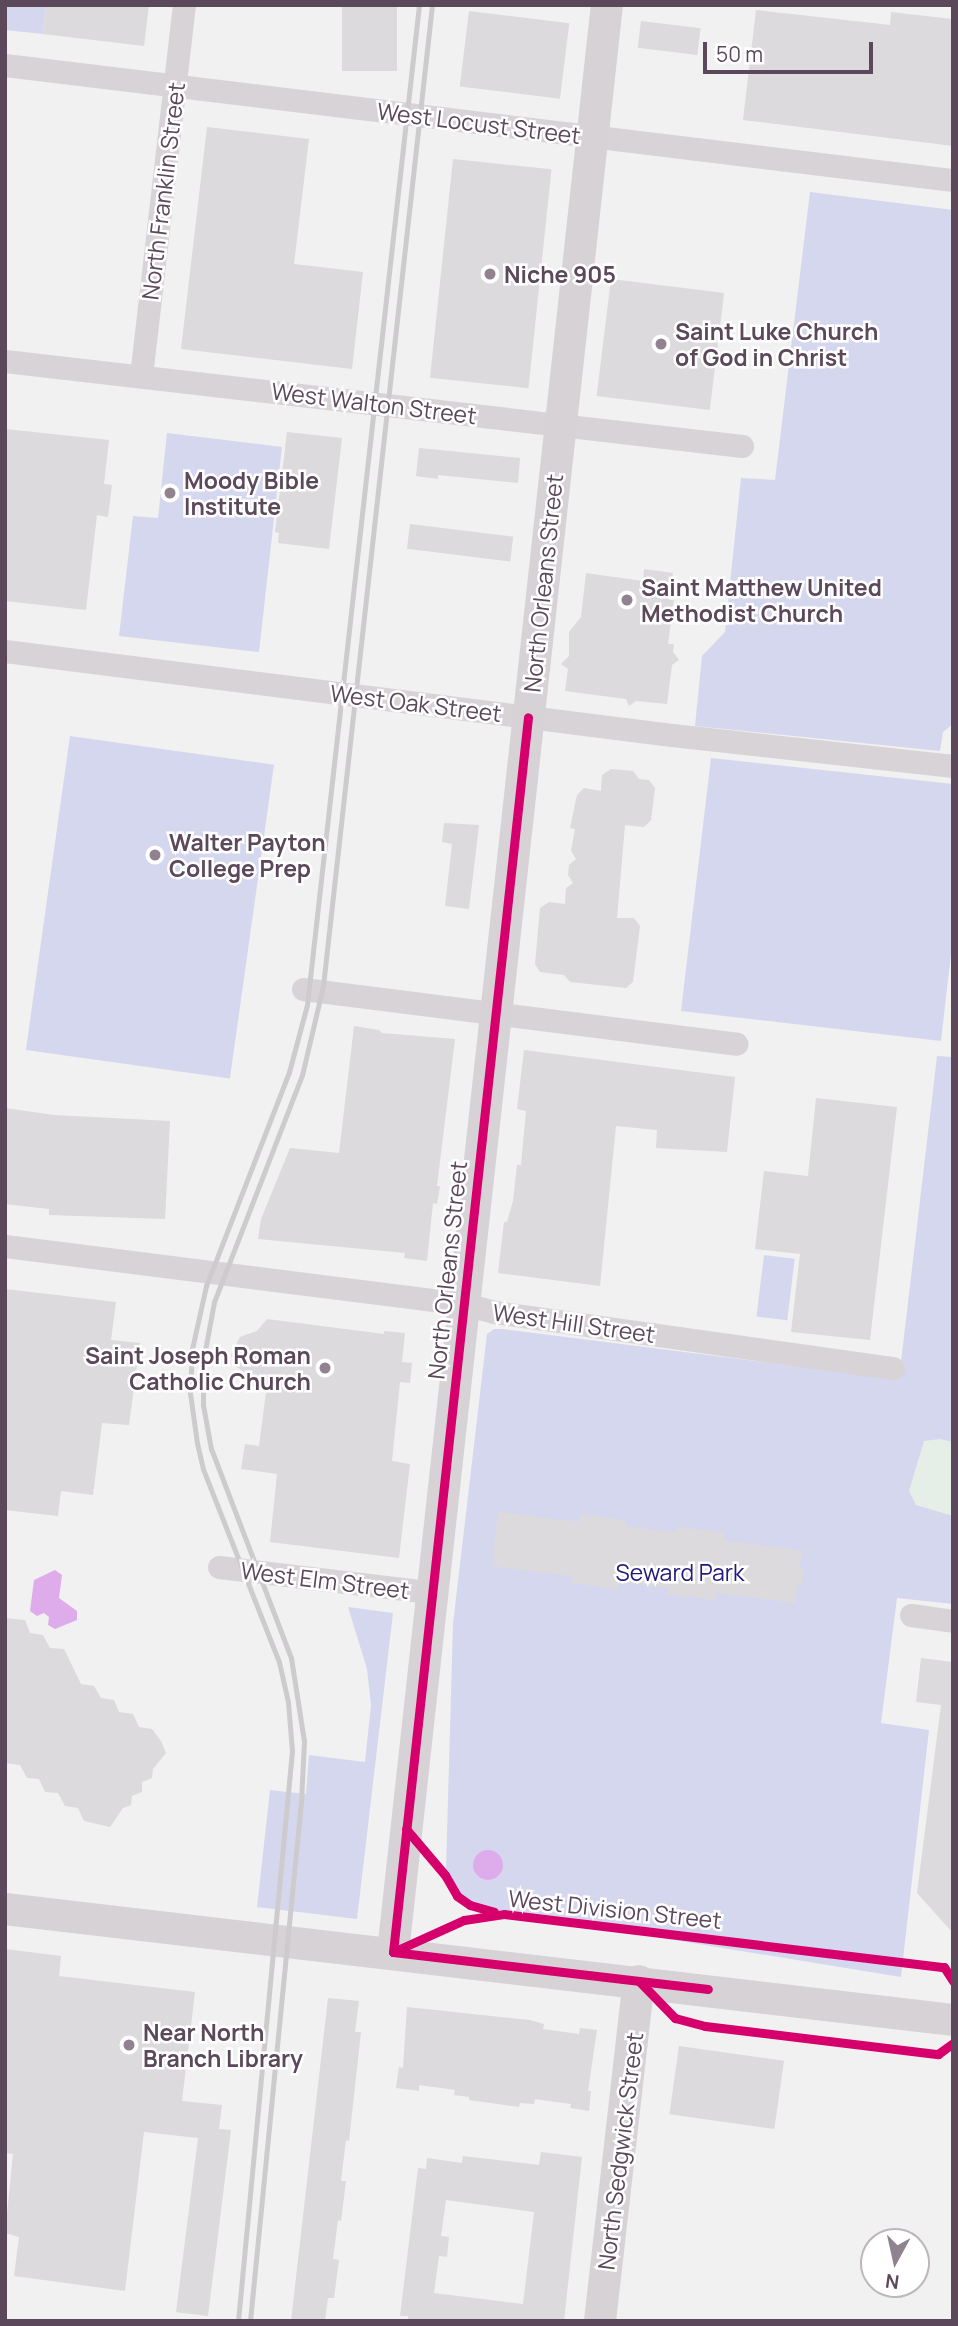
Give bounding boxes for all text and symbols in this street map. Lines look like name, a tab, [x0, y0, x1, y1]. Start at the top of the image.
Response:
scale bar	[706, 28, 876, 72]
text: 50 m	[716, 40, 763, 68]
street label: North Franklin Street	[136, 81, 190, 301]
street label: West Locust Street	[376, 97, 582, 149]
place label: Niche 905	[504, 260, 616, 288]
marker: Niche 905	[482, 266, 498, 282]
place label: Saint Luke Church of God in Christ	[675, 317, 878, 371]
marker: Saint Luke Church of God in Christ	[653, 336, 669, 352]
street label: West Walton Street	[270, 377, 478, 429]
place label: Moody Bible Institute	[184, 466, 319, 520]
street label: North Orleans Street	[518, 473, 568, 693]
marker: Moody Bible Institute	[162, 485, 178, 501]
place label: Saint Matthew United Methodist Church	[641, 573, 882, 627]
marker: Saint Matthew United Methodist Church	[619, 592, 635, 608]
street label: West Oak Street	[329, 679, 503, 727]
place label: Walter Payton College Prep	[169, 828, 326, 882]
marker: Walter Payton College Prep	[147, 847, 163, 863]
street label: North Orleans Street	[422, 1160, 472, 1380]
street label: West Hill Street	[491, 1298, 657, 1348]
place label: Saint Joseph Roman Catholic Church	[85, 1341, 311, 1395]
marker: Saint Joseph Roman Catholic Church	[317, 1360, 333, 1376]
street label: West Elm Street	[239, 1556, 411, 1604]
park label: Seward Park	[615, 1558, 745, 1586]
street label: West Division Street	[507, 1884, 723, 1934]
place label: Near North Branch Library	[143, 2018, 303, 2072]
street label: North Sedgwick Street	[592, 2031, 648, 2271]
marker: Near North Branch Library	[121, 2037, 137, 2053]
north arrow	[860, 2228, 930, 2298]
text: N	[884, 2268, 901, 2296]

